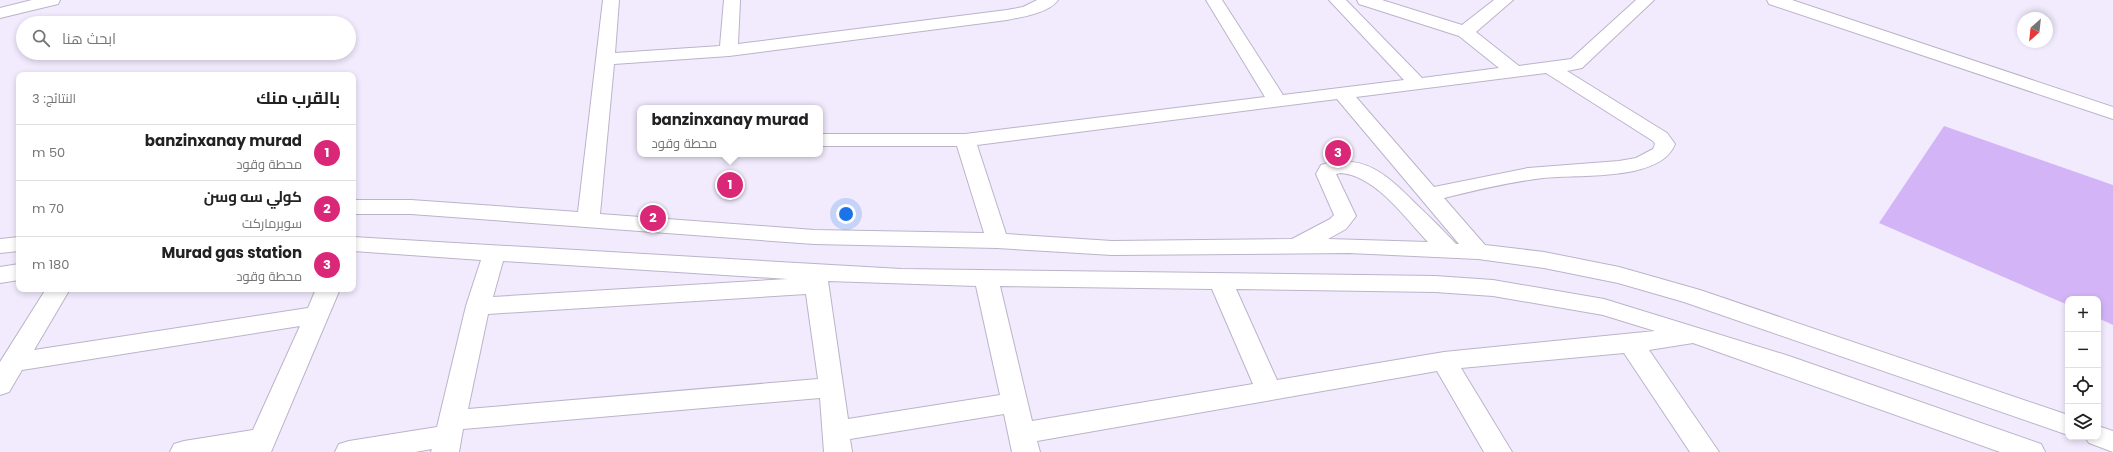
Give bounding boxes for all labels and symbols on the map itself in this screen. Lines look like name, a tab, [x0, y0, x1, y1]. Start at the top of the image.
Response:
north arrow	[2017, 12, 2053, 48]
pin: 3	[1325, 138, 1351, 168]
pin: 1	[717, 170, 743, 200]
pin: 2	[640, 203, 666, 233]
your location	[836, 204, 856, 224]

